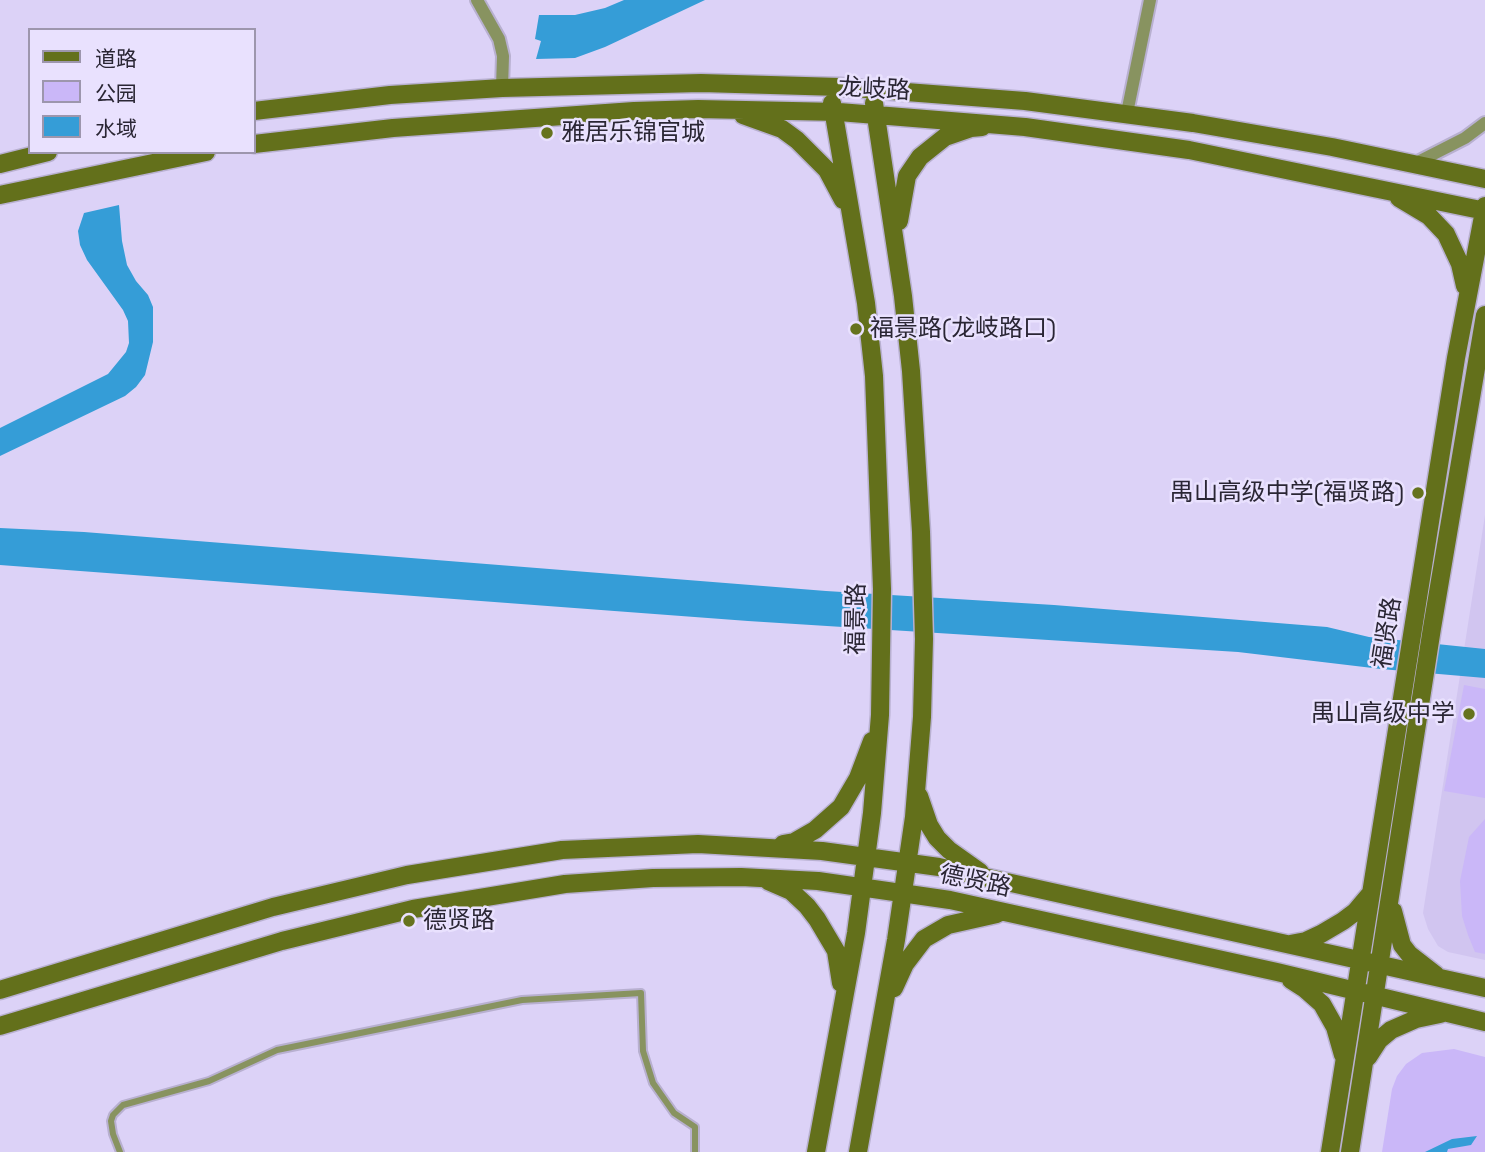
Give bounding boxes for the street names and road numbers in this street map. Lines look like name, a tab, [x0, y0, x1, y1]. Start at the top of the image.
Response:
street label: 龙岐路	[837, 74, 911, 106]
street label: 福景路	[842, 583, 872, 655]
street label: 福贤路	[1368, 595, 1408, 671]
street label: 德贤路	[937, 860, 1013, 904]

